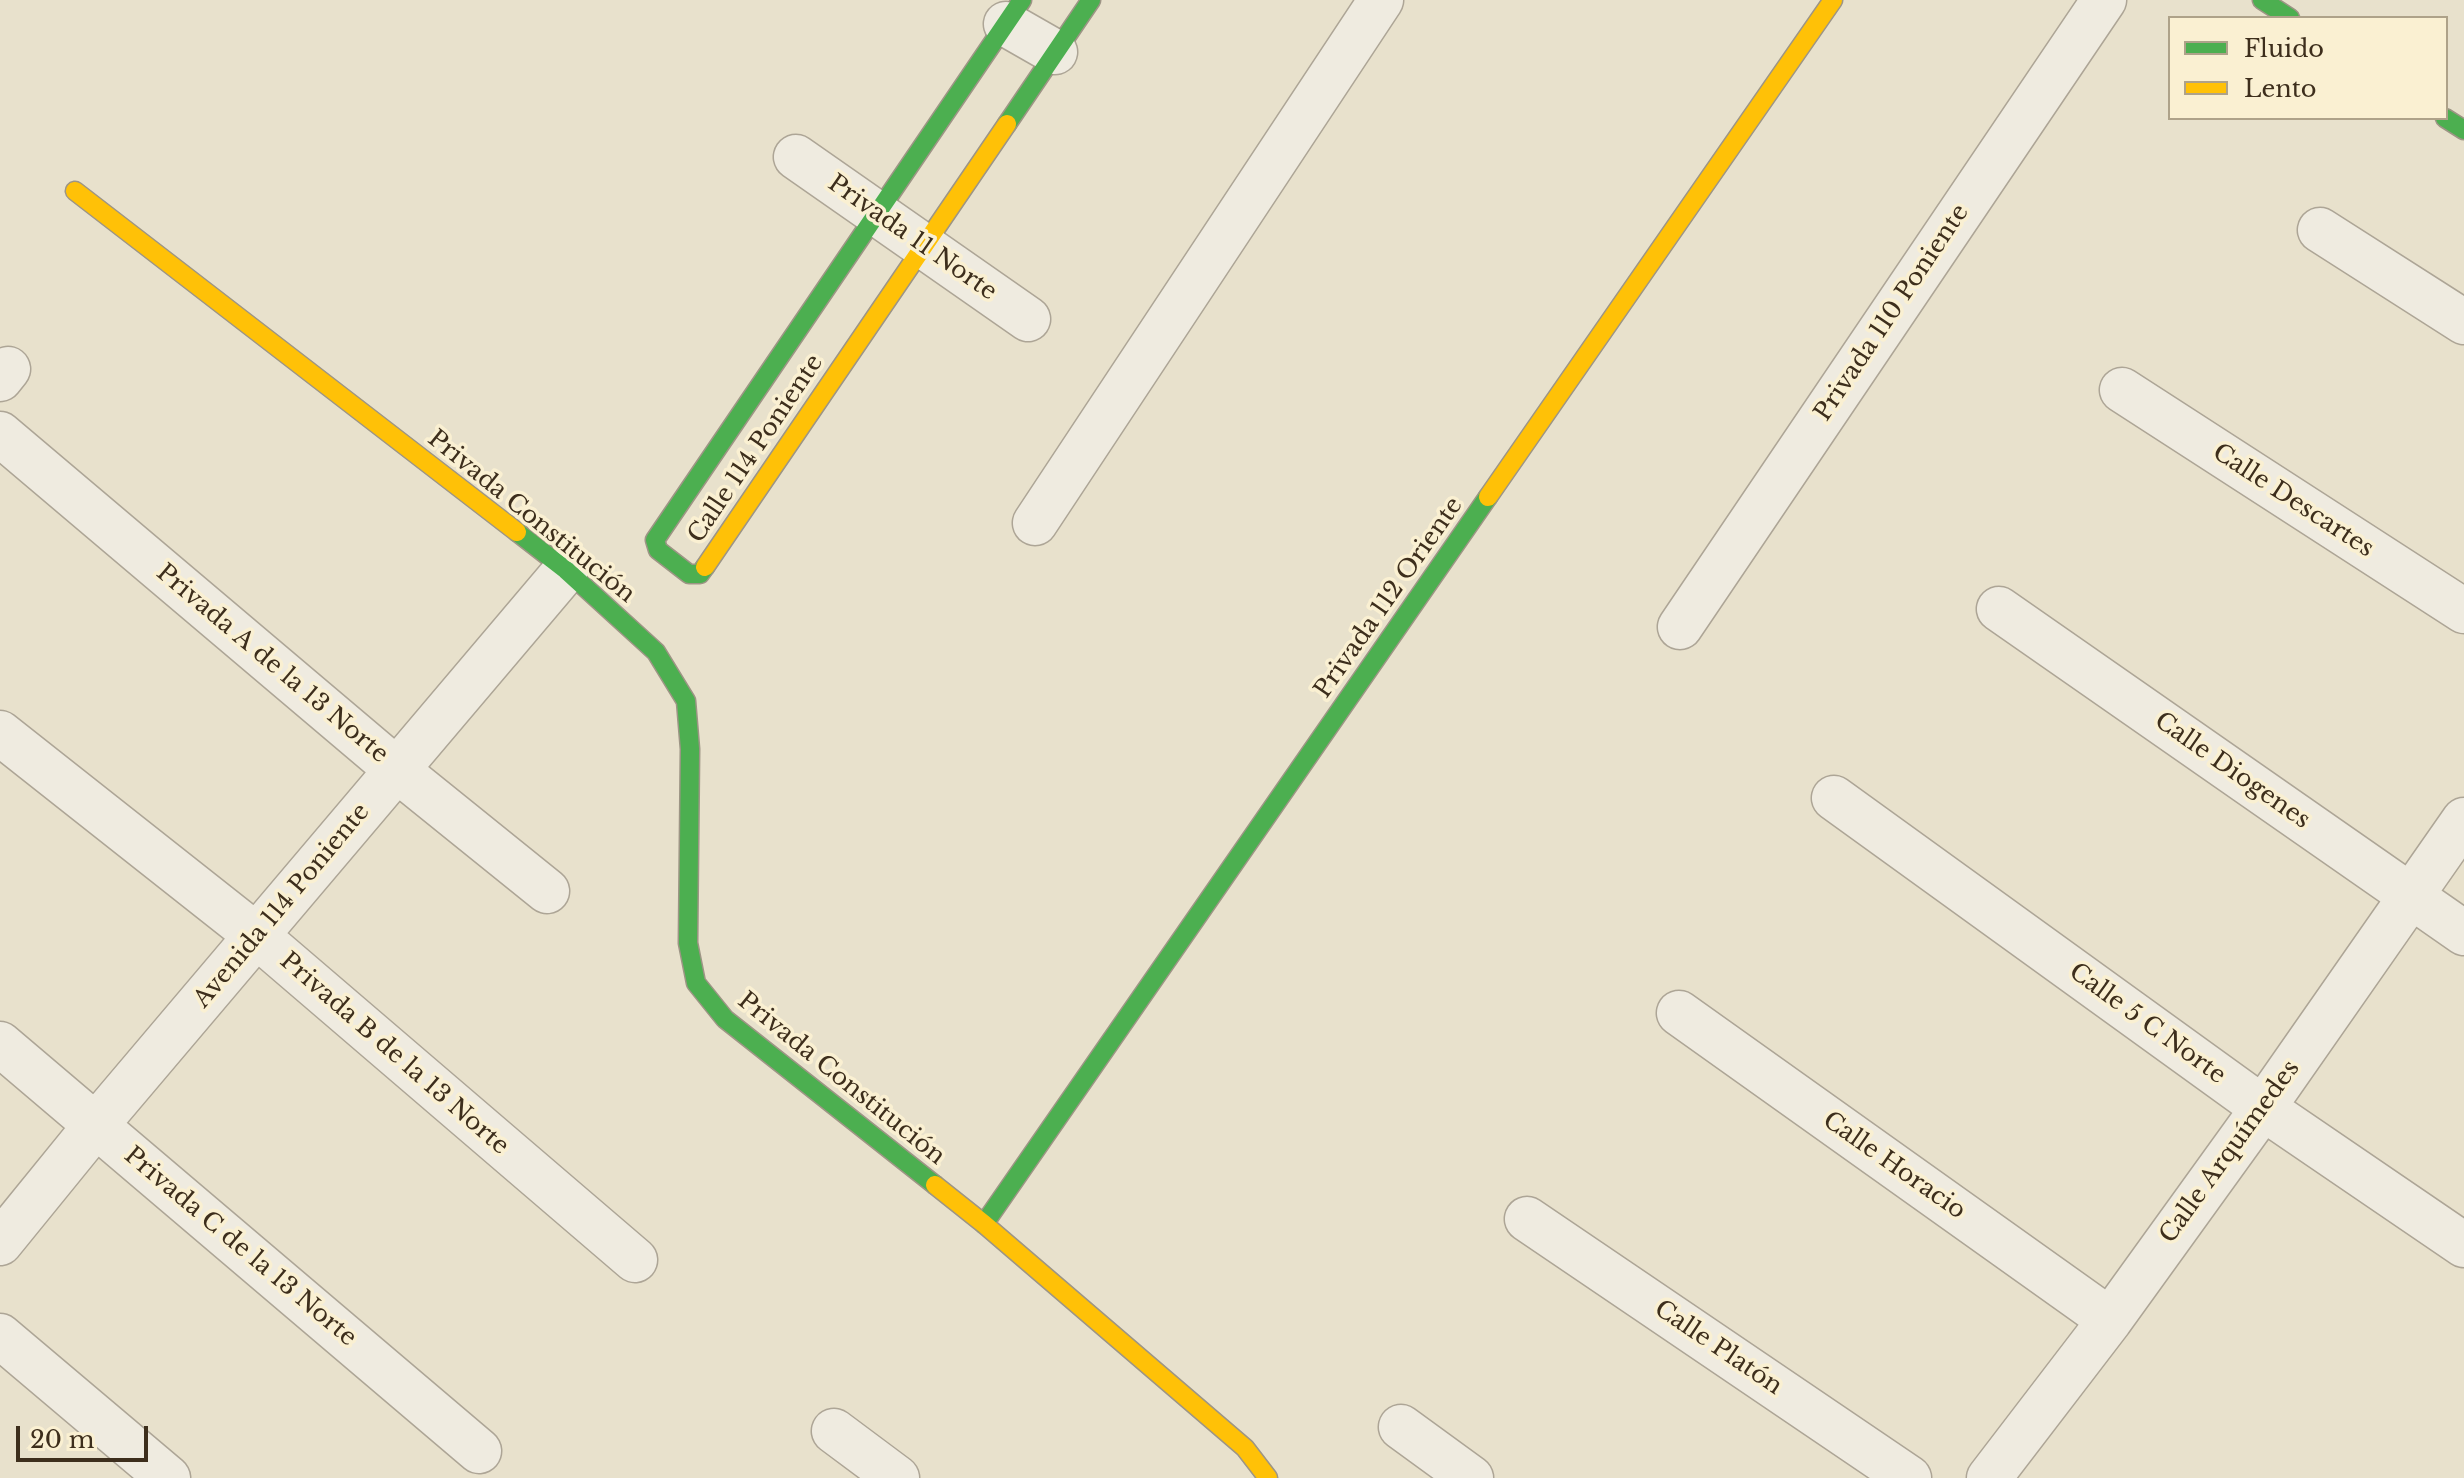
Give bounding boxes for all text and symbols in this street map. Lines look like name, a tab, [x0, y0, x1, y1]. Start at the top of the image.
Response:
legend	[2168, 16, 2448, 120]
text: Fluido	[2244, 34, 2324, 63]
text: Lento	[2244, 74, 2317, 103]
street label: Privada 11 Norte	[822, 169, 1002, 307]
street label: Privada 110 Poniente	[1809, 199, 1975, 427]
street label: Calle 114 Poniente	[682, 350, 830, 548]
street label: Privada Constitución	[422, 425, 640, 609]
street label: Calle Descartes	[2207, 438, 2379, 564]
street label: Privada 112 Oriente	[1309, 492, 1469, 704]
street label: Privada A de la 13 Norte	[150, 559, 394, 769]
street label: Calle Diogenes	[2149, 707, 2315, 835]
street label: Avenida 114 Poniente	[188, 798, 376, 1014]
street label: Privada B de la 13 Norte	[274, 947, 514, 1161]
street label: Calle 5 C Norte	[2063, 958, 2231, 1090]
street label: Privada Constitución	[732, 987, 950, 1171]
street label: Calle Arquímedes	[2154, 1055, 2306, 1249]
street label: Calle Horacio	[1817, 1106, 1971, 1226]
street label: Privada C de la 13 Norte	[118, 1141, 362, 1353]
street label: Calle Platón	[1649, 1295, 1787, 1401]
scale bar	[20, 1410, 152, 1460]
text: 20 m	[30, 1425, 95, 1454]

